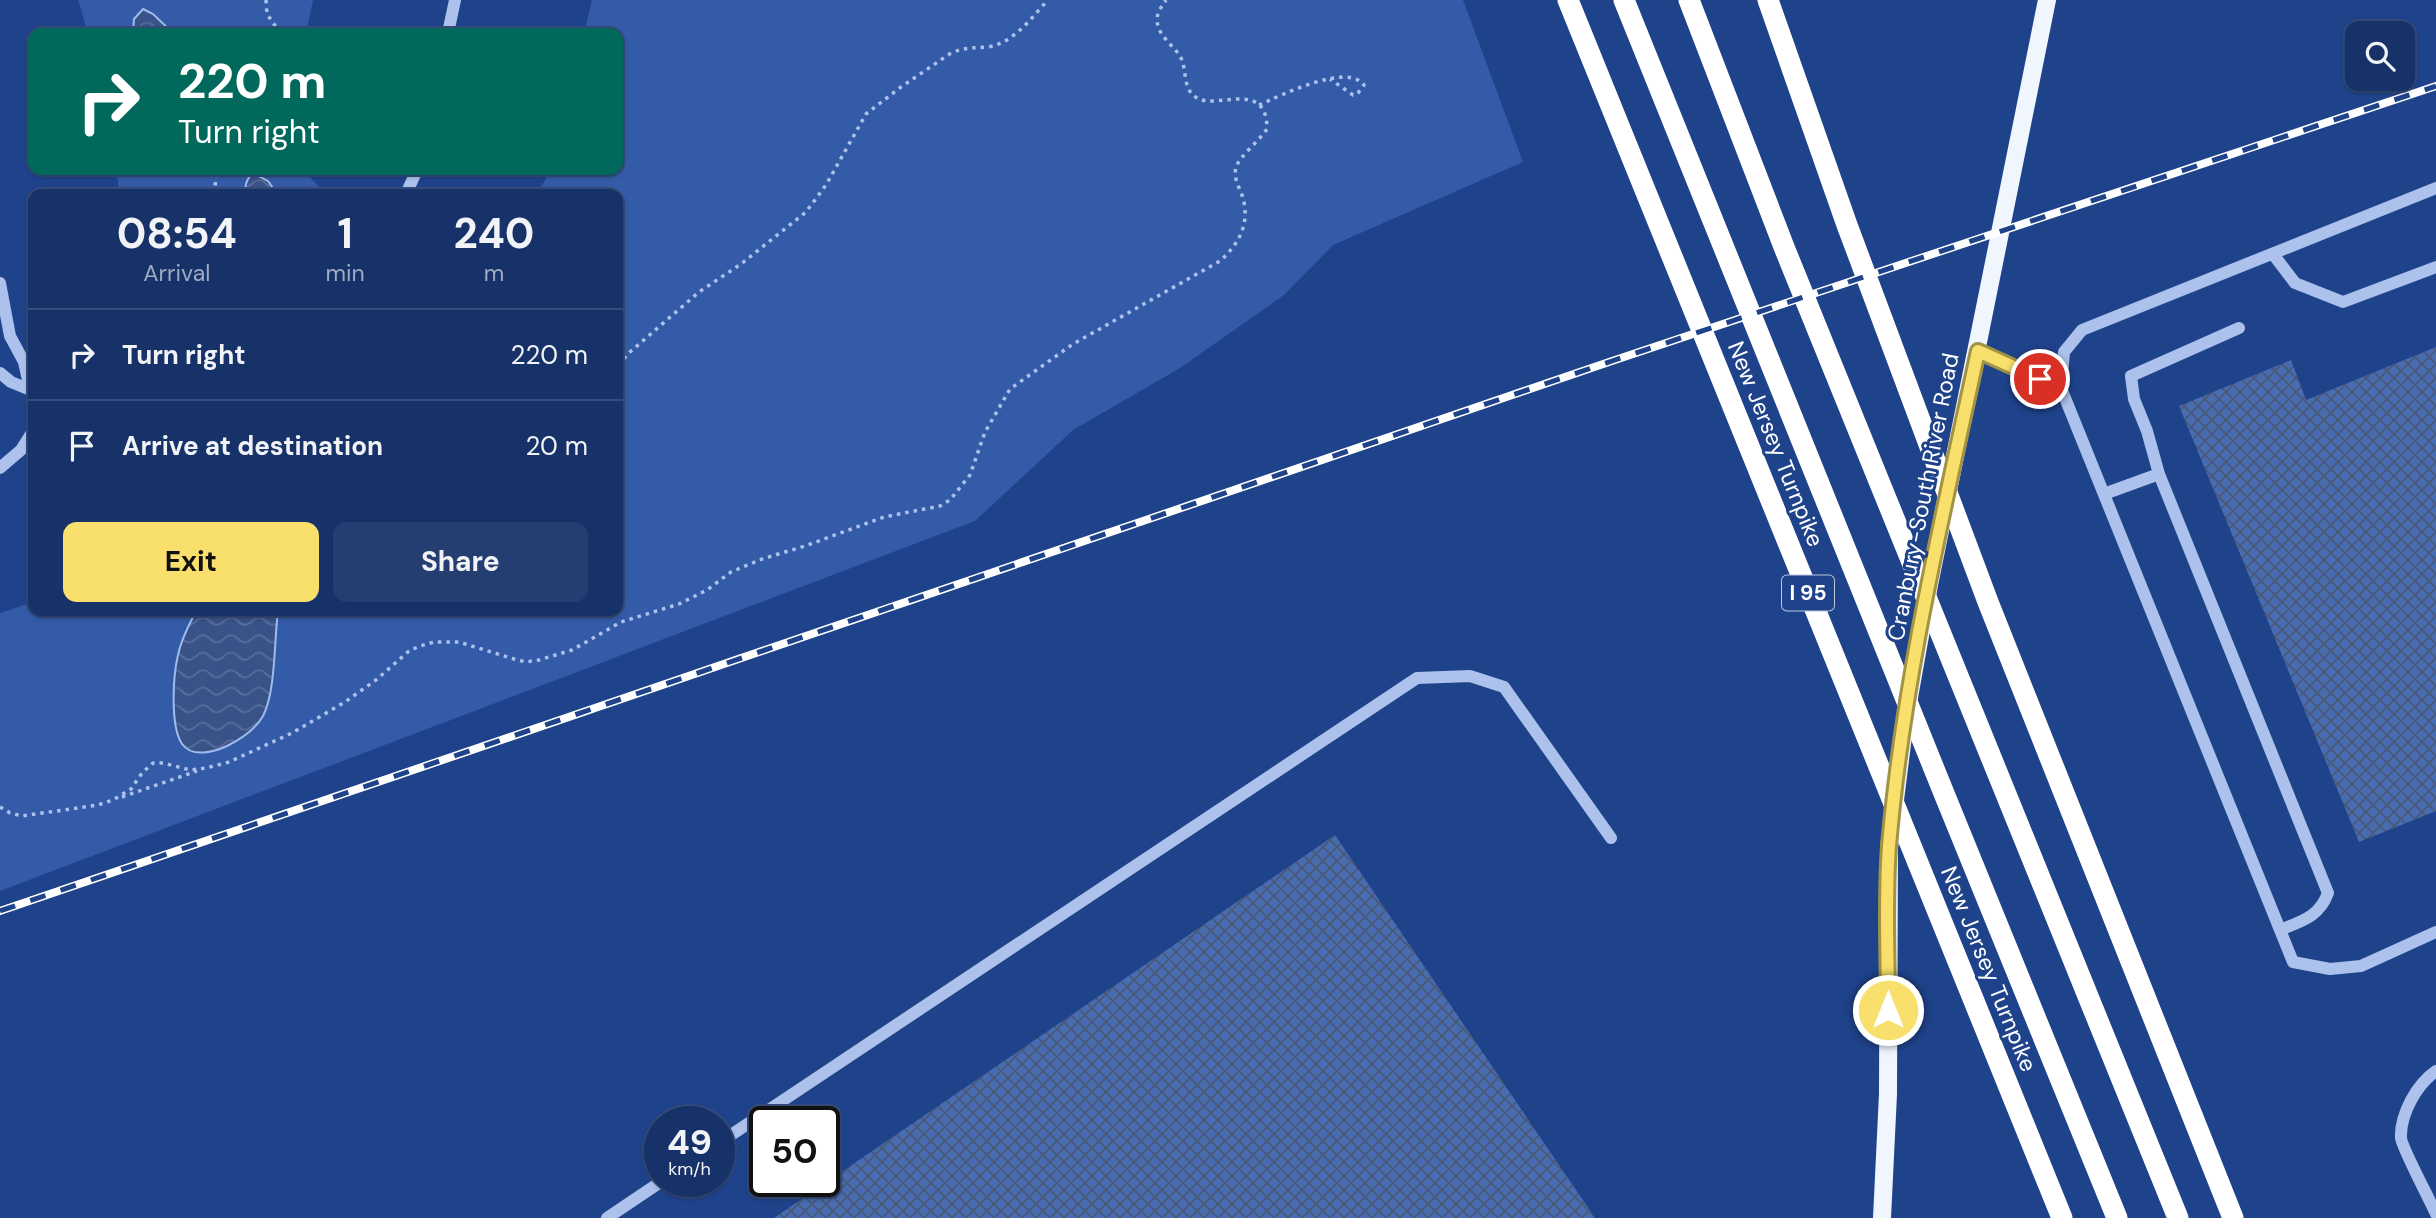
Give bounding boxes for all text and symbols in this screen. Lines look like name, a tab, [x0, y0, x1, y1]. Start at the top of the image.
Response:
map controls	[2345, 21, 2415, 91]
button: search	[2345, 21, 2415, 91]
text: 220 m	[178, 49, 326, 113]
icon: right	[63, 56, 154, 147]
text: Turn right	[178, 111, 320, 153]
text: 08:54	[117, 206, 237, 261]
text: 1	[338, 206, 353, 261]
text: 240	[453, 206, 534, 261]
text: Arrival	[143, 258, 210, 288]
text: min	[326, 258, 365, 288]
text: m	[484, 258, 504, 288]
icon: right	[63, 336, 101, 374]
street label: New Jersey Turnpike	[1721, 337, 1831, 551]
text: Turn right	[122, 338, 246, 372]
text: 220 m	[510, 338, 588, 372]
pin	[2010, 349, 2070, 409]
street label: Cranbury-South River Road	[1880, 351, 1966, 643]
icon: arrive	[2021, 360, 2059, 398]
icon: arrive	[63, 427, 101, 465]
text: Arrive at destination	[122, 429, 383, 463]
text: 20 m	[525, 429, 588, 463]
button: Exit	[63, 522, 319, 602]
button: Share	[333, 522, 588, 602]
road number: I 95	[1782, 576, 1834, 610]
street label: New Jersey Turnpike	[1934, 862, 2044, 1076]
position arrow	[1851, 973, 1925, 1047]
speed limit sign: 50	[749, 1106, 840, 1197]
text: 49	[667, 1119, 712, 1165]
text: km/h	[668, 1157, 711, 1181]

